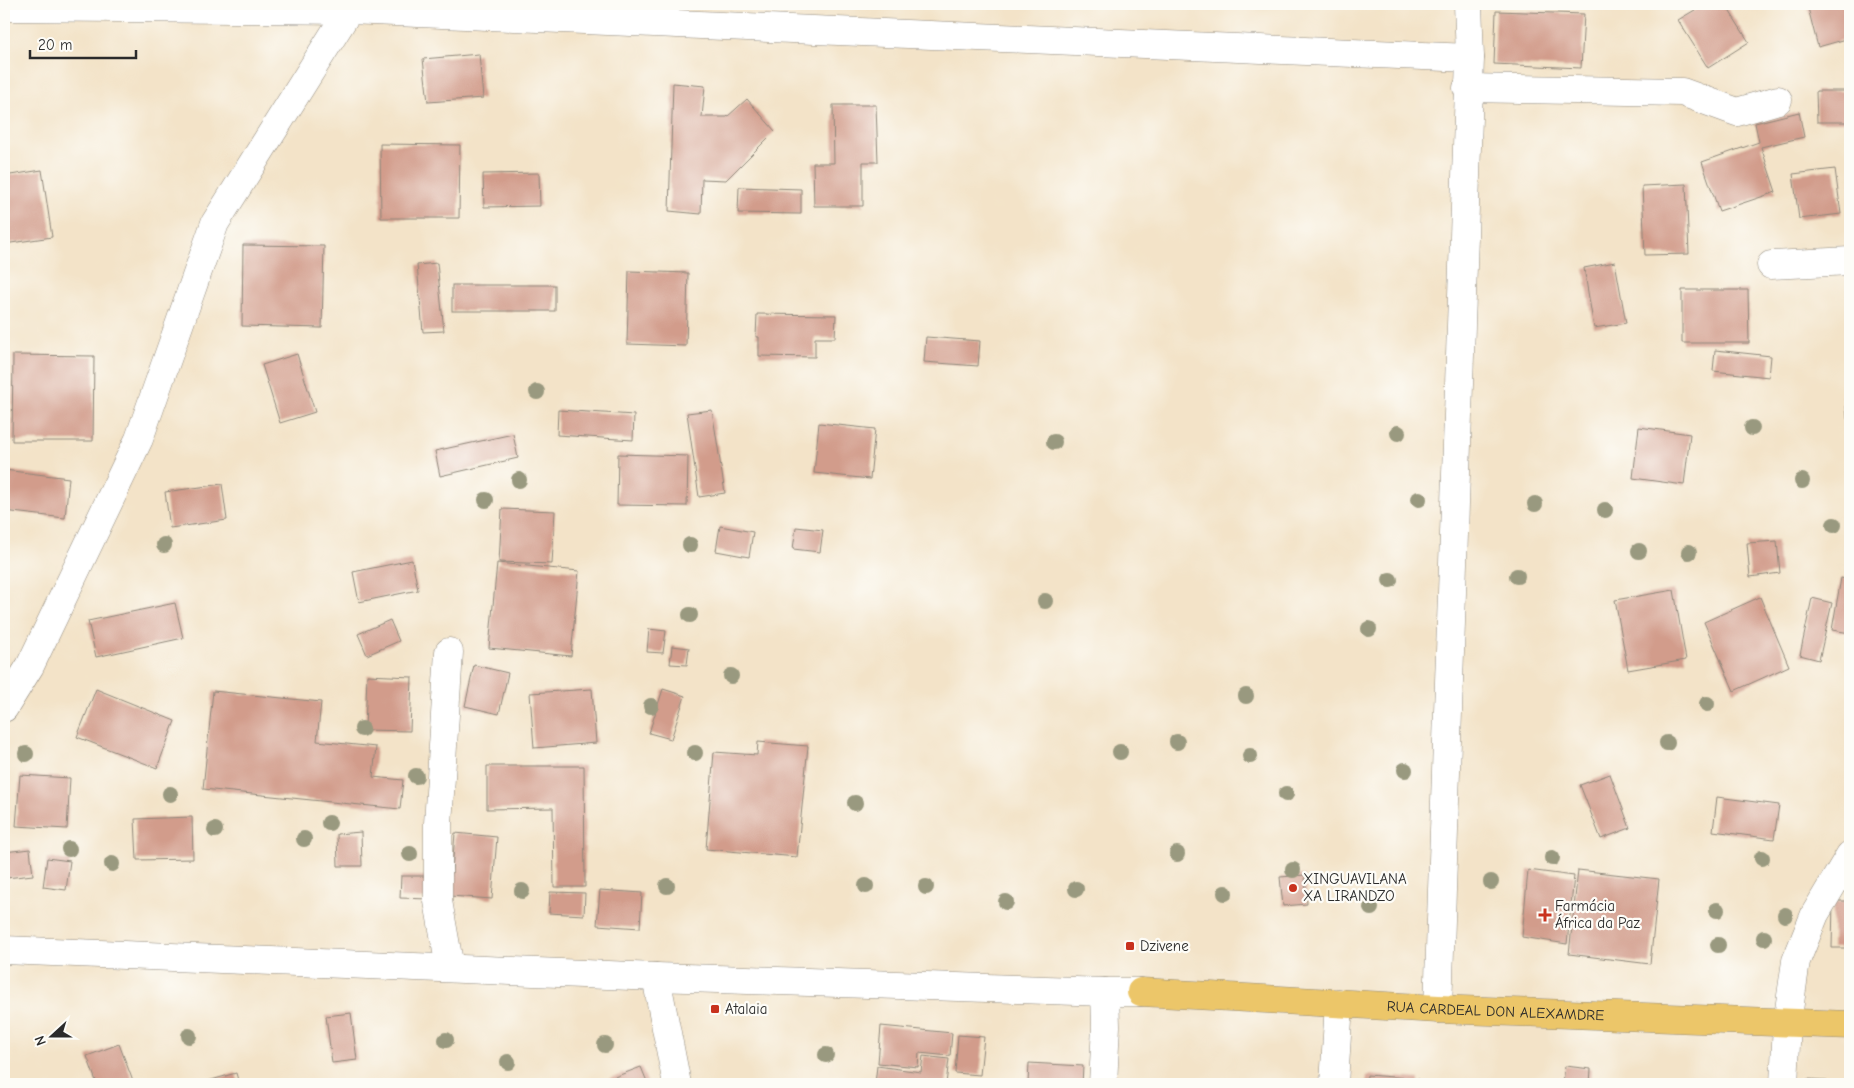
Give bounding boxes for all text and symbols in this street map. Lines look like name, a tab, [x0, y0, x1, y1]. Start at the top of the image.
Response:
scale bar	[30, 28, 136, 60]
text: 20 m	[38, 36, 72, 54]
place label: XINGUAVILANA XA LIRANDZO	[1303, 870, 1407, 905]
marker: XINGUAVILANA XA LIRANDZO	[1287, 882, 1299, 894]
place label: Farmácia África da Paz	[1555, 897, 1640, 932]
marker: Farmácia África da Paz	[1539, 909, 1551, 921]
place label: Dzivene	[1140, 937, 1189, 955]
marker: Dzivene	[1124, 940, 1136, 952]
street label: RUA CARDEAL DON ALEXAMDRE	[1386, 997, 1605, 1024]
place label: Atalaia	[725, 1000, 767, 1018]
marker: Atalaia	[709, 1003, 721, 1015]
north arrow	[28, 1010, 78, 1060]
text: N	[31, 1033, 50, 1048]

